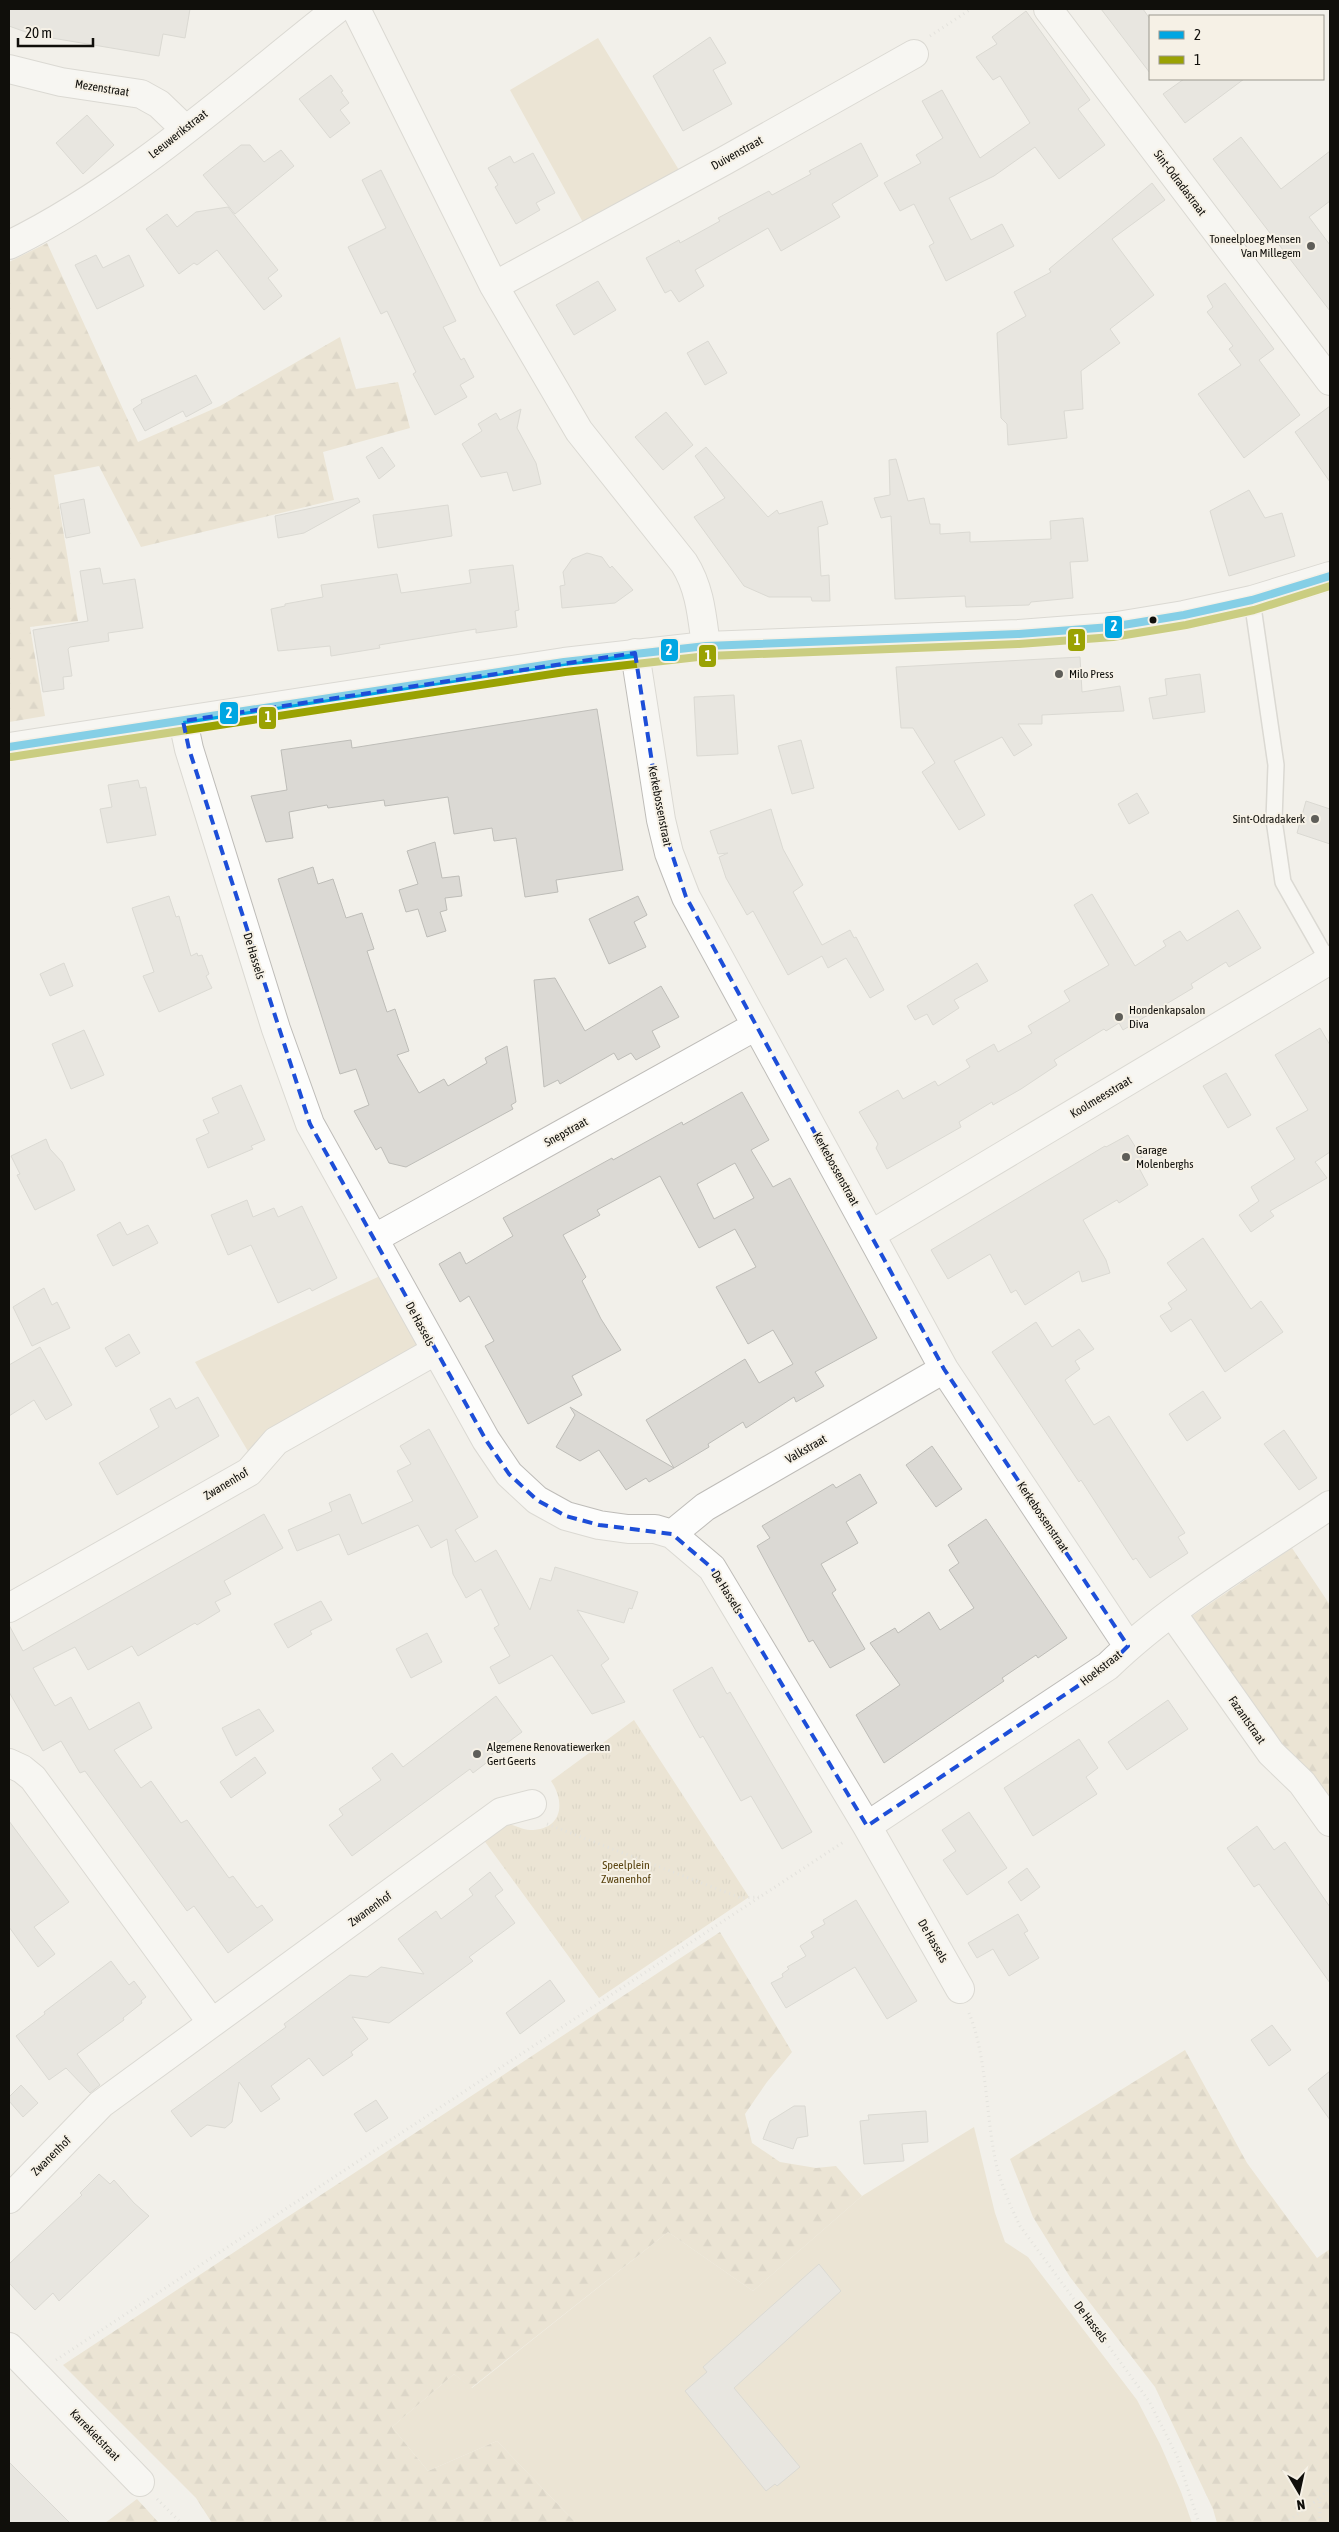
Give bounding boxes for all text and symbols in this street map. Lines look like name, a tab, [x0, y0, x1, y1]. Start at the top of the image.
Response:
scale bar	[18, 15, 92, 47]
legend	[1149, 15, 1324, 80]
text: 20 m	[25, 24, 52, 41]
text: 2	[1194, 26, 1201, 43]
text: 1	[1194, 51, 1201, 68]
street label: Mezenstraat	[74, 77, 131, 99]
street label: Leeuwerikstraat	[146, 106, 211, 161]
street label: Duivenstraat	[709, 133, 766, 173]
street label: Sint-Odradastraat	[1151, 147, 1210, 219]
place label: Toneelploeg Mensen Van Millegem	[1210, 232, 1301, 260]
marker: Toneelploeg Mensen Van Millegem	[1305, 240, 1317, 252]
line badge: 2	[1104, 615, 1123, 639]
unlabelled marker	[1148, 615, 1158, 625]
text: 2	[1111, 618, 1118, 634]
line badge: 1	[1067, 628, 1086, 652]
text: 1	[1074, 632, 1081, 648]
line badge: 2	[660, 638, 679, 662]
text: 2	[666, 642, 673, 658]
line badge: 1	[698, 644, 717, 668]
text: 1	[705, 648, 712, 664]
place label: Milo Press	[1069, 667, 1113, 681]
marker: Milo Press	[1053, 668, 1065, 680]
line badge: 2	[219, 701, 239, 725]
text: 2	[226, 705, 233, 721]
line badge: 1	[258, 706, 277, 730]
text: 1	[265, 709, 272, 725]
street label: Kerkebossenstraat	[645, 765, 675, 848]
place label: Sint-Odradakerk	[1233, 812, 1306, 826]
marker: Sint-Odradakerk	[1309, 813, 1321, 825]
street label: De Hassels	[240, 931, 268, 981]
place label: Hondenkapsalon Diva	[1129, 1003, 1205, 1031]
marker: Hondenkapsalon Diva	[1113, 1011, 1125, 1023]
street label: Koolmeesstraat	[1068, 1073, 1135, 1121]
street label: Snepstraat	[542, 1114, 591, 1150]
street label: Kerkebossenstraat	[810, 1130, 862, 1209]
place label: Garage Molenberghs	[1136, 1143, 1194, 1171]
marker: Garage Molenberghs	[1120, 1151, 1132, 1163]
street label: De Hassels	[403, 1300, 437, 1348]
street label: Valkstraat	[783, 1431, 830, 1466]
street label: Zwanenhof	[201, 1465, 252, 1503]
street label: Kerkebossenstraat	[1014, 1479, 1072, 1555]
street label: De Hassels	[708, 1568, 746, 1616]
street label: Hoekstraat	[1077, 1647, 1125, 1689]
street label: Fazantstraat	[1226, 1693, 1269, 1747]
place label: Algemene Renovatiewerken Gert Geerts	[487, 1740, 610, 1768]
marker: Algemene Renovatiewerken Gert Geerts	[471, 1748, 483, 1760]
park label: Speelplein Zwanenhof	[601, 1858, 652, 1886]
street label: Zwanenhof	[346, 1888, 395, 1929]
street label: De Hassels	[915, 1917, 951, 1965]
street label: Zwanenhof	[28, 2133, 74, 2179]
street label: De Hassels	[1071, 2299, 1111, 2345]
street label: Karrekietstraat	[67, 2406, 123, 2464]
north arrow	[1274, 2467, 1324, 2517]
text: N	[1296, 2496, 1306, 2513]

